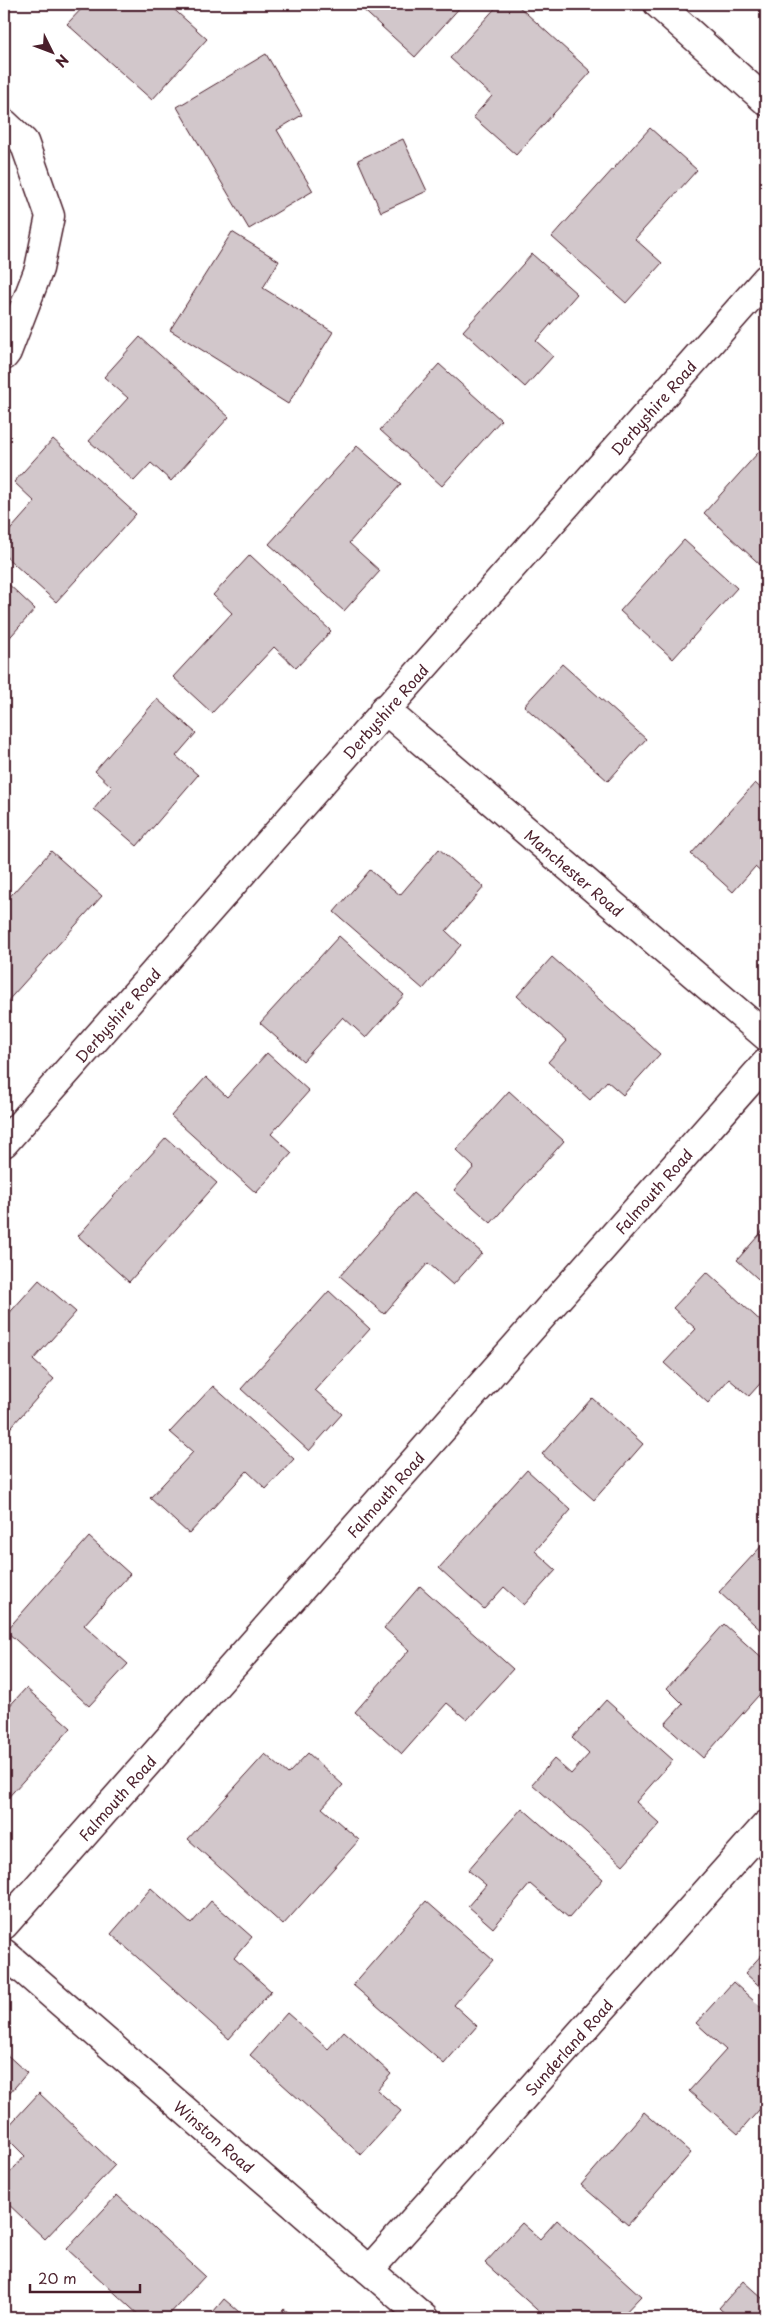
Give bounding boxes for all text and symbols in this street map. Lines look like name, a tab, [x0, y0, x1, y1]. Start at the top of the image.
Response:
north arrow	[28, 28, 78, 78]
text: N	[51, 50, 74, 72]
street label: Derbyshire Road	[605, 355, 701, 460]
street label: Derbyshire Road	[337, 658, 433, 764]
street label: Manchester Road	[520, 823, 629, 921]
street label: Derbyshire Road	[69, 962, 165, 1067]
street label: Falmouth Road	[609, 1143, 697, 1239]
street label: Falmouth Road	[341, 1446, 429, 1542]
street label: Falmouth Road	[72, 1750, 161, 1846]
street label: Sunderland Road	[519, 1994, 617, 2100]
street label: Winston Road	[169, 2094, 260, 2178]
scale bar	[30, 2262, 140, 2294]
text: 20 m	[38, 2266, 77, 2289]

